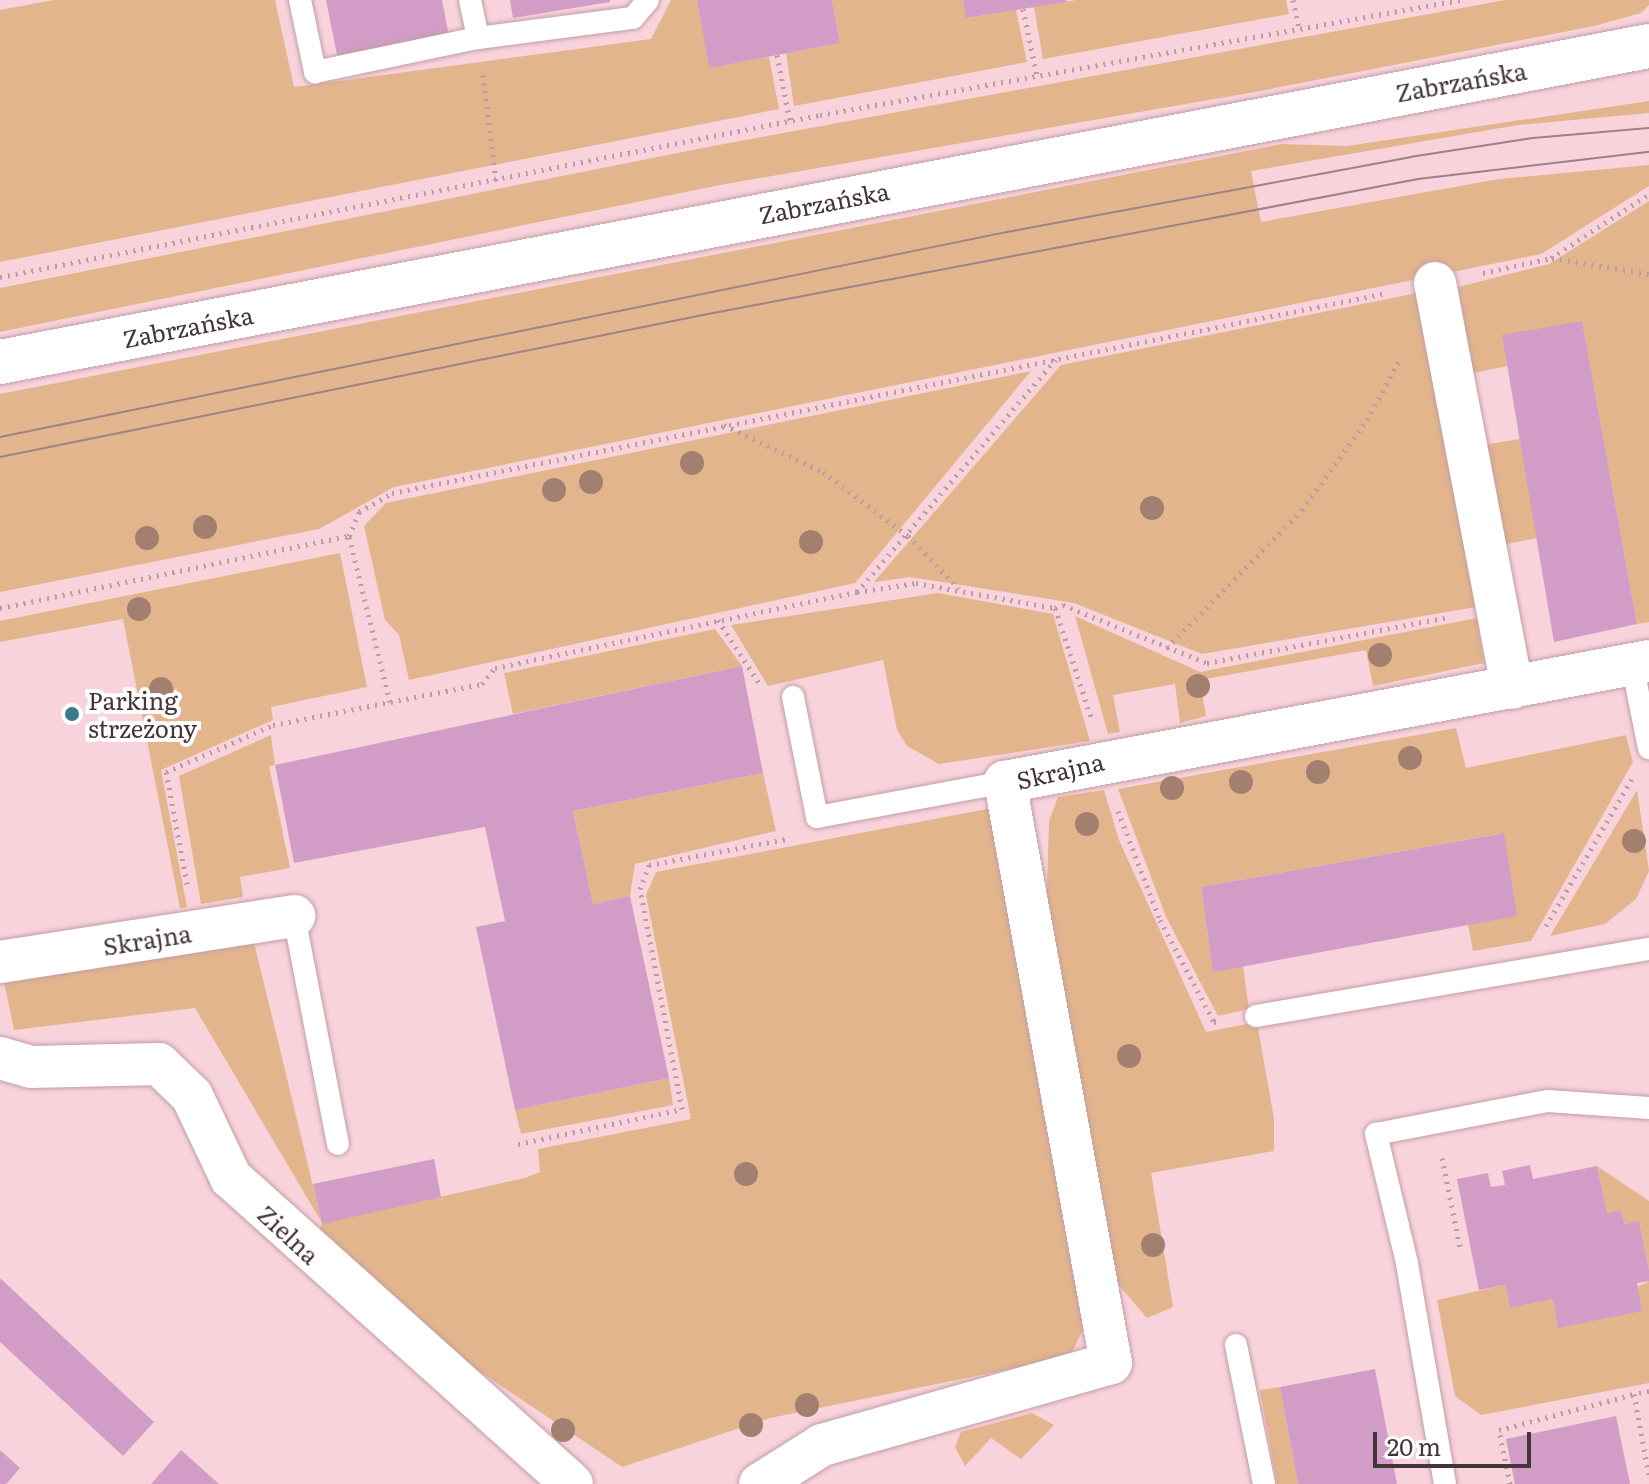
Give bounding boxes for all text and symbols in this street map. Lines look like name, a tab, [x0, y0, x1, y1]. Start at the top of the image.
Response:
street label: Zabrzańska	[1393, 55, 1529, 107]
street label: Zabrzańska	[756, 175, 892, 229]
street label: Zabrzańska	[120, 299, 256, 353]
place label: Parking strzeżony	[88, 686, 197, 742]
marker: Parking strzeżony	[63, 705, 81, 723]
street label: Skrajna	[1013, 746, 1107, 794]
street label: Skrajna	[101, 918, 193, 960]
street label: Zielna	[253, 1199, 325, 1269]
scale bar	[1377, 1416, 1535, 1466]
text: 20 m	[1387, 1428, 1441, 1463]

